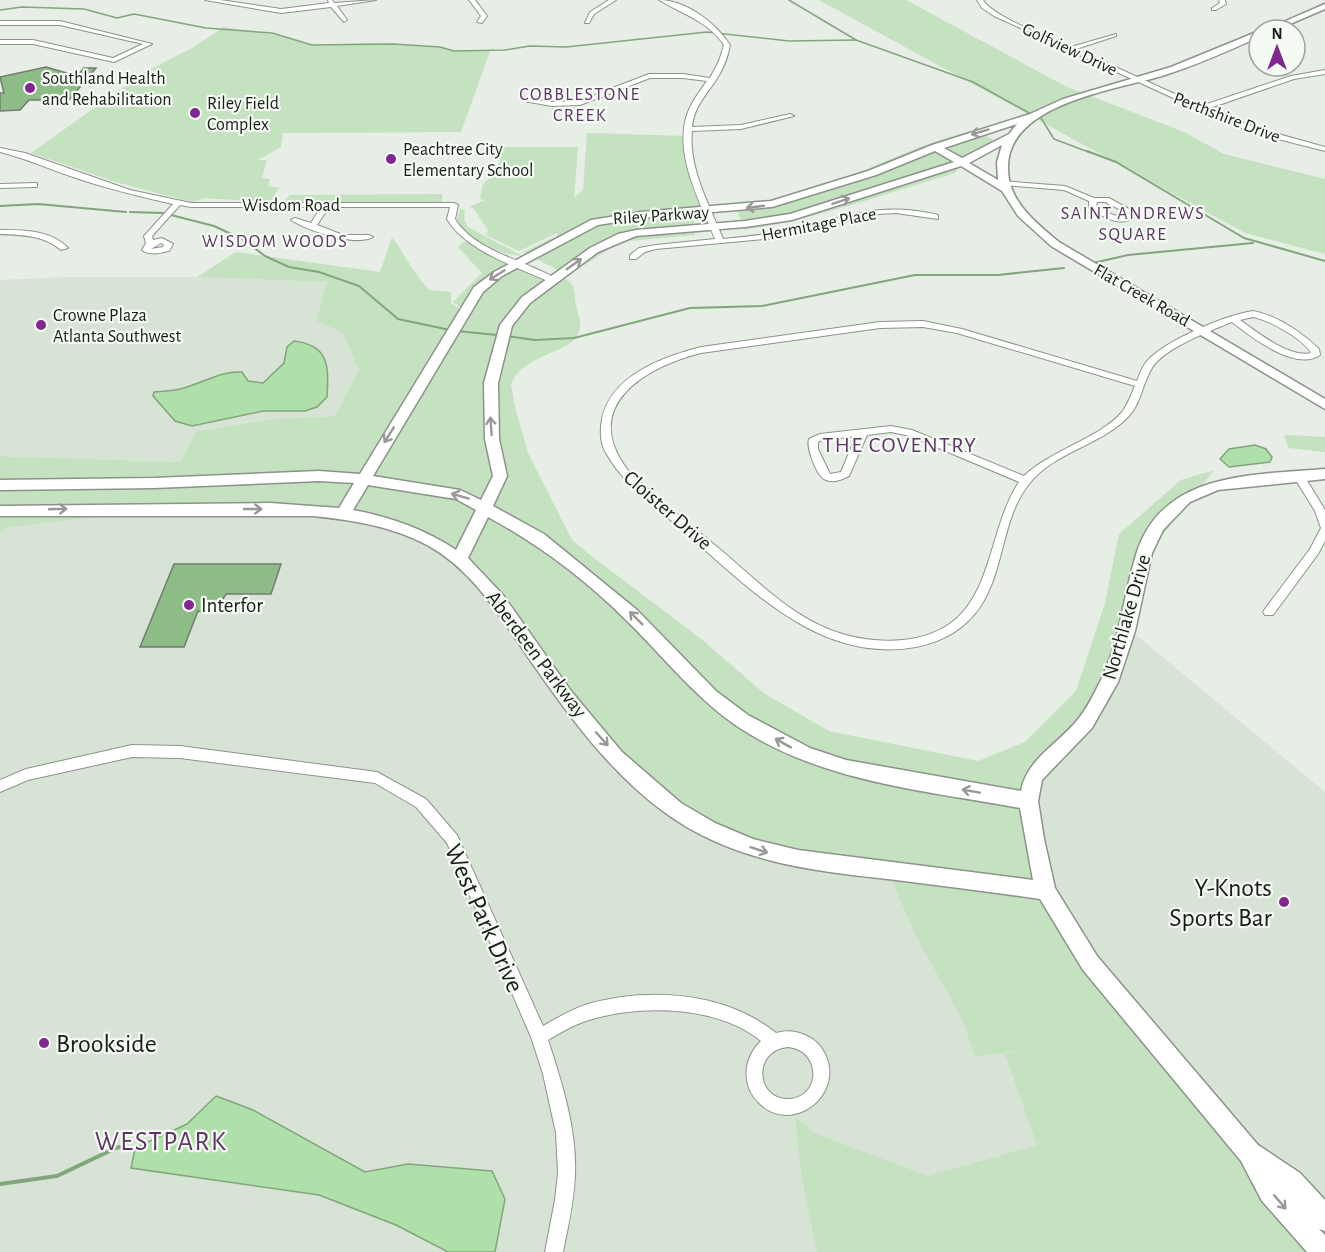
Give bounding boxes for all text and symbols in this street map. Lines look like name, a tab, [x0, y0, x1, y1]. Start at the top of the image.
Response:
north arrow	[1247, 18, 1307, 78]
street label: Golfview Drive	[1019, 20, 1120, 80]
text: N	[1271, 26, 1283, 42]
place label: Southland Health and Rehabilitation	[42, 70, 172, 109]
marker: Southland Health and Rehabilitation	[23, 81, 37, 95]
district label: COBBLESTONE CREEK	[519, 86, 641, 125]
street label: Perthshire Drive	[1171, 89, 1282, 147]
place label: Riley Field Complex	[207, 95, 279, 134]
marker: Riley Field Complex	[188, 106, 202, 120]
one-way arrow	[971, 127, 990, 138]
place label: Peachtree City Elementary School	[403, 141, 534, 180]
marker: Peachtree City Elementary School	[384, 152, 398, 166]
one-way arrow	[831, 195, 850, 206]
street label: Wisdom Road	[242, 197, 340, 215]
one-way arrow	[746, 201, 766, 212]
street label: Riley Parkway	[612, 204, 710, 228]
street label: Hermitage Place	[760, 205, 878, 245]
district label: SAINT ANDREWS SQUARE	[1061, 205, 1205, 244]
district label: WISDOM WOODS	[202, 233, 348, 251]
one-way arrow	[565, 258, 581, 270]
street label: Flat Creek Road	[1090, 261, 1193, 331]
one-way arrow	[489, 269, 506, 281]
place label: Crowne Plaza Atlanta Southwest	[53, 307, 181, 346]
marker: Crowne Plaza Atlanta Southwest	[34, 318, 48, 332]
one-way arrow	[486, 417, 497, 437]
one-way arrow	[383, 427, 396, 444]
district label: THE COVENTRY	[823, 434, 977, 456]
street label: Cloister Drive	[620, 467, 716, 554]
one-way arrow	[451, 490, 470, 501]
one-way arrow	[48, 503, 68, 514]
one-way arrow	[243, 503, 263, 515]
street label: Northlake Drive	[1099, 552, 1154, 682]
street label: Aberdeen Parkway	[482, 587, 591, 721]
place label: Interfor	[201, 595, 263, 616]
marker: Interfor	[182, 598, 196, 612]
one-way arrow	[628, 611, 643, 626]
one-way arrow	[595, 731, 609, 746]
one-way arrow	[775, 737, 793, 748]
one-way arrow	[962, 786, 982, 797]
street label: West Park Drive	[440, 840, 528, 997]
one-way arrow	[749, 845, 768, 856]
place label: Y-Knots Sports Bar	[1169, 875, 1273, 931]
marker: Y-Knots Sports Bar	[1277, 895, 1291, 909]
place label: Brookside	[56, 1031, 157, 1057]
marker: Brookside	[37, 1036, 51, 1050]
district label: WESTPARK	[95, 1128, 227, 1155]
one-way arrow	[1273, 1195, 1287, 1210]

